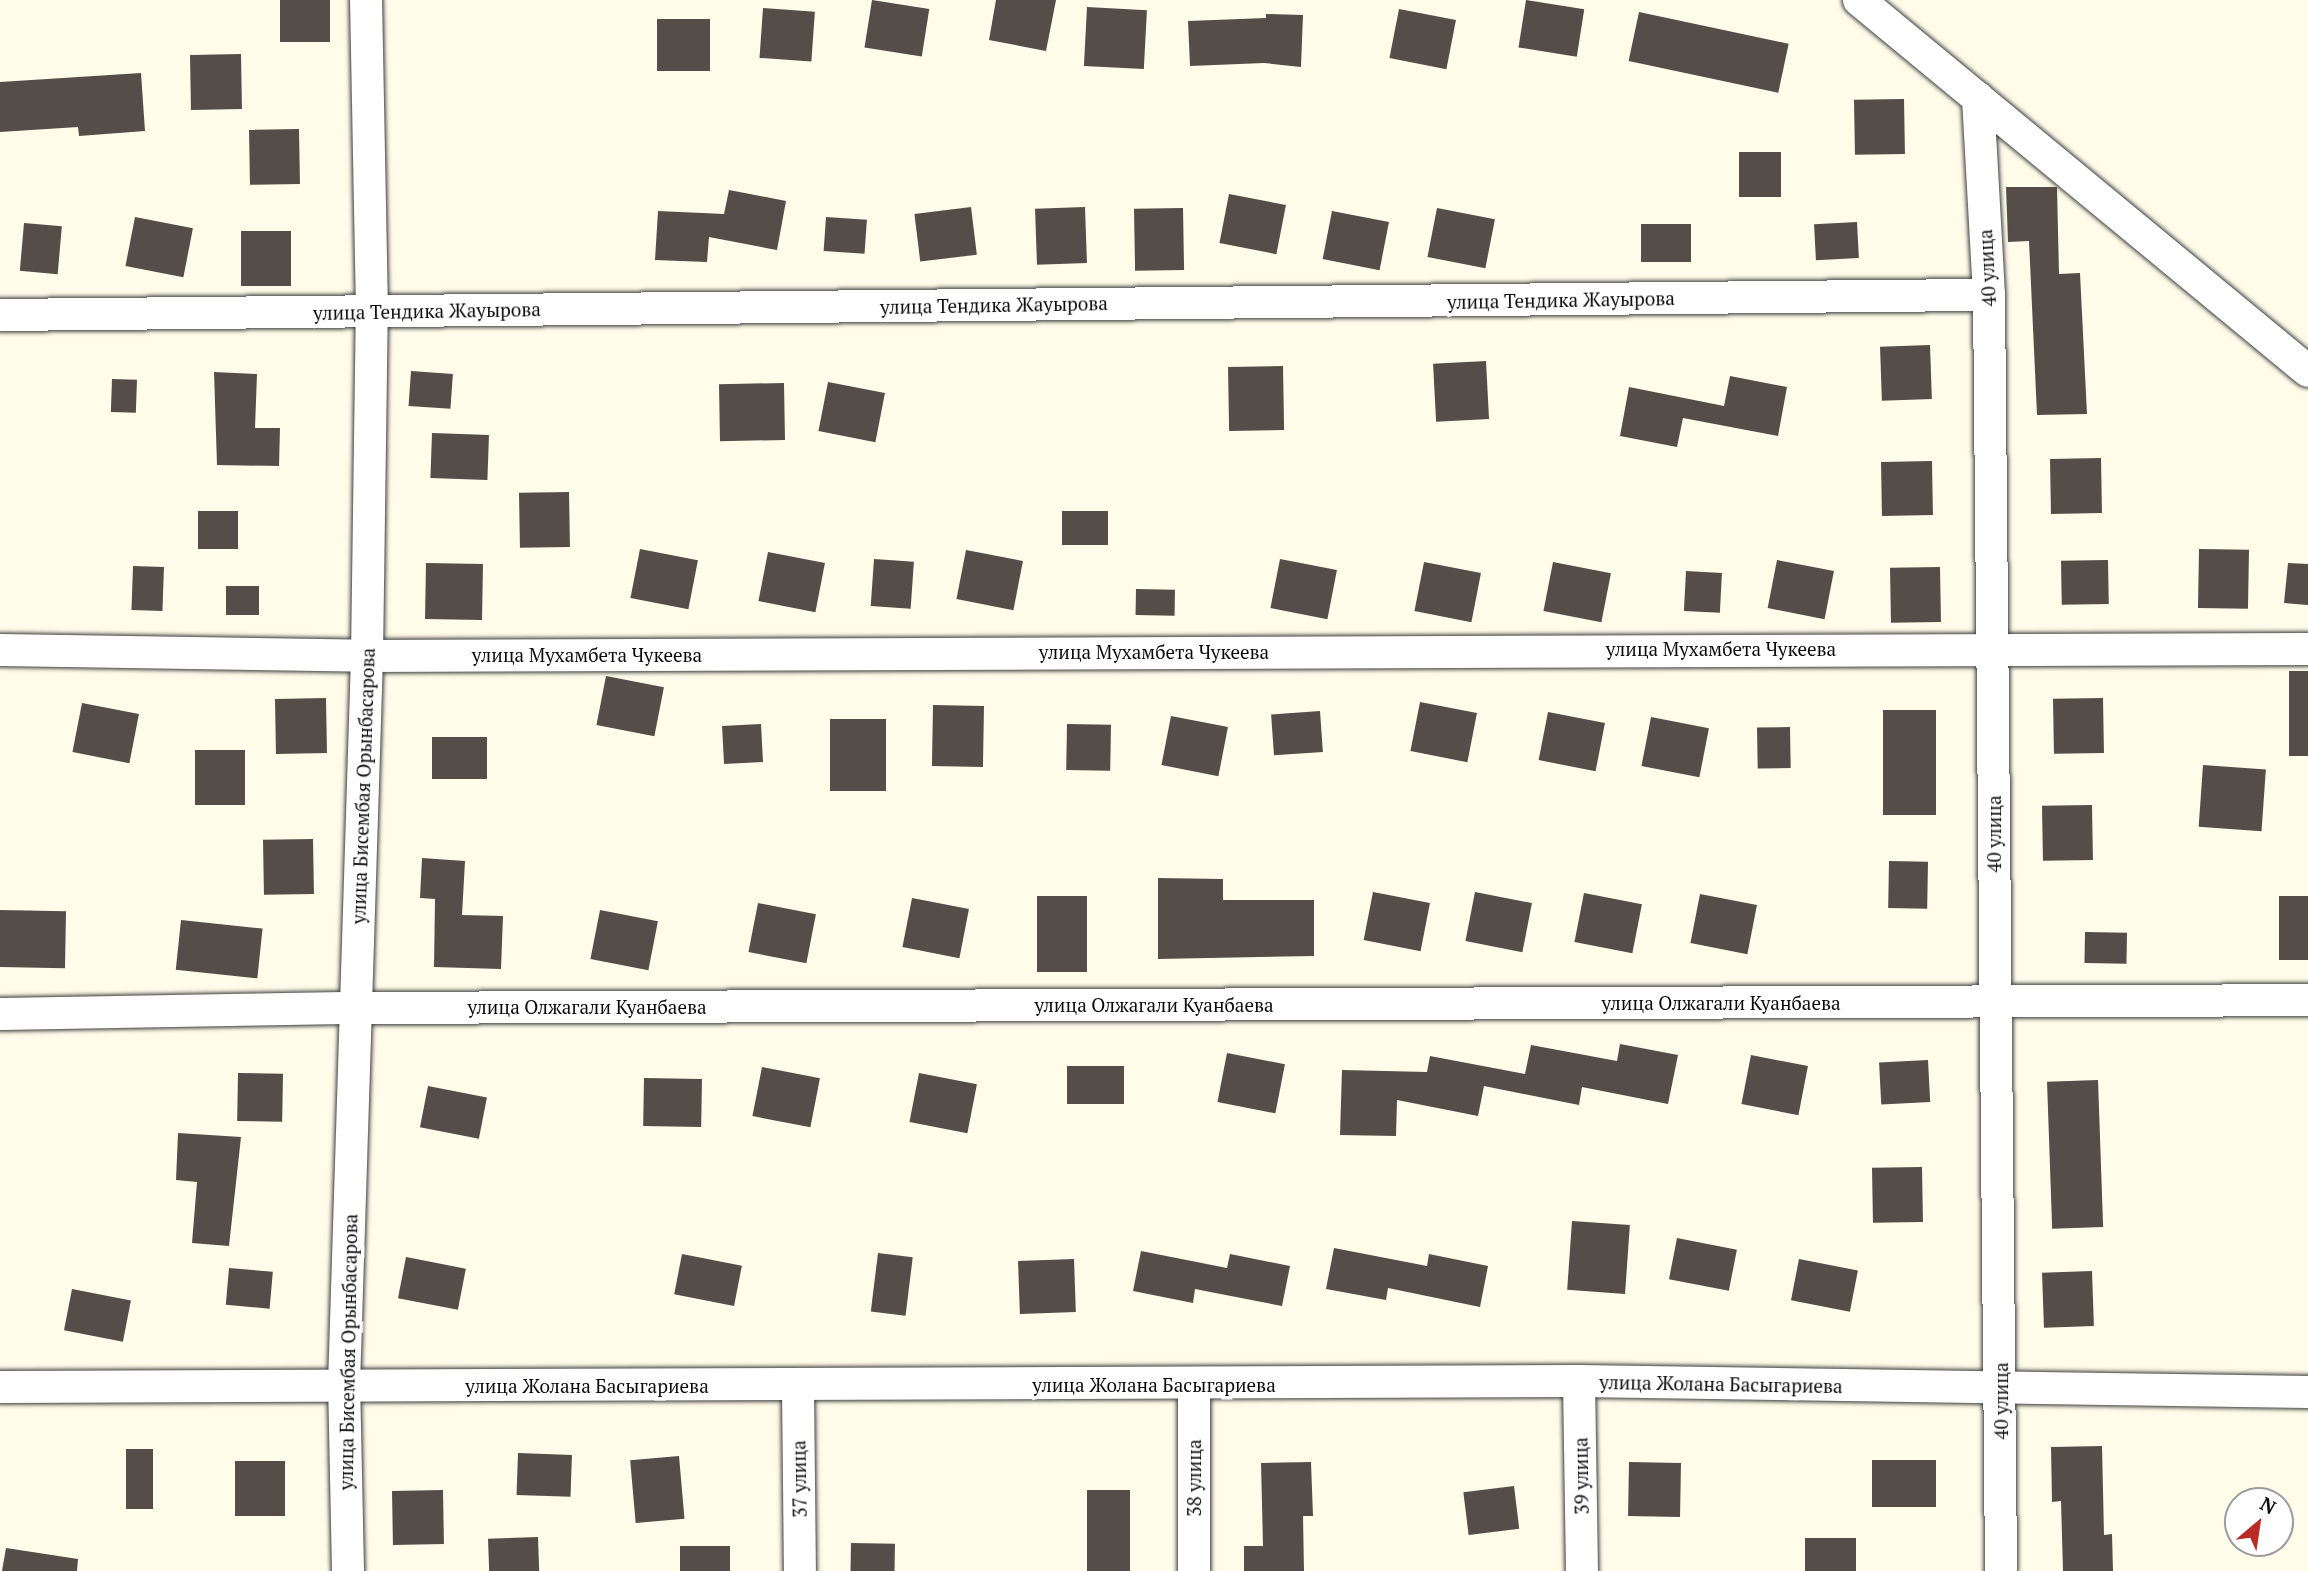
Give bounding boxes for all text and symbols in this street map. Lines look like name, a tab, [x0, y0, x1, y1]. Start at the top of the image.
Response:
street label: 40 улица	[1974, 229, 2000, 307]
street label: улица Тендика Жауырова	[1447, 287, 1675, 313]
street label: улица Тендика Жауырова	[880, 292, 1108, 318]
street label: улица Тендика Жауырова	[313, 298, 541, 324]
street label: улица Мухамбета Чукеева	[1606, 638, 1836, 660]
street label: улица Мухамбета Чукеева	[1039, 641, 1269, 663]
street label: улица Мухамбета Чукеева	[472, 644, 702, 666]
street label: улица Бисембая Орынбасарова	[347, 647, 379, 925]
street label: 40 улица	[1983, 795, 2005, 873]
street label: улица Олжагали Куанбаева	[1601, 992, 1841, 1014]
street label: улица Олжагали Куанбаева	[1034, 994, 1274, 1016]
street label: улица Олжагали Куанбаева	[467, 996, 707, 1018]
street label: улица Бисембая Орынбасарова	[334, 1214, 362, 1490]
street label: 40 улица	[1990, 1362, 2012, 1440]
street label: улица Жолана Басыгариева	[1599, 1370, 1843, 1398]
street label: улица Жолана Басыгариева	[1032, 1374, 1276, 1396]
street label: улица Жолана Басыгариева	[465, 1375, 709, 1397]
street label: 39 улица	[1569, 1437, 1593, 1515]
street label: 38 улица	[1183, 1439, 1205, 1517]
street label: 37 улица	[787, 1440, 811, 1518]
north arrow	[2224, 1487, 2294, 1557]
text: N	[2256, 1491, 2281, 1519]

